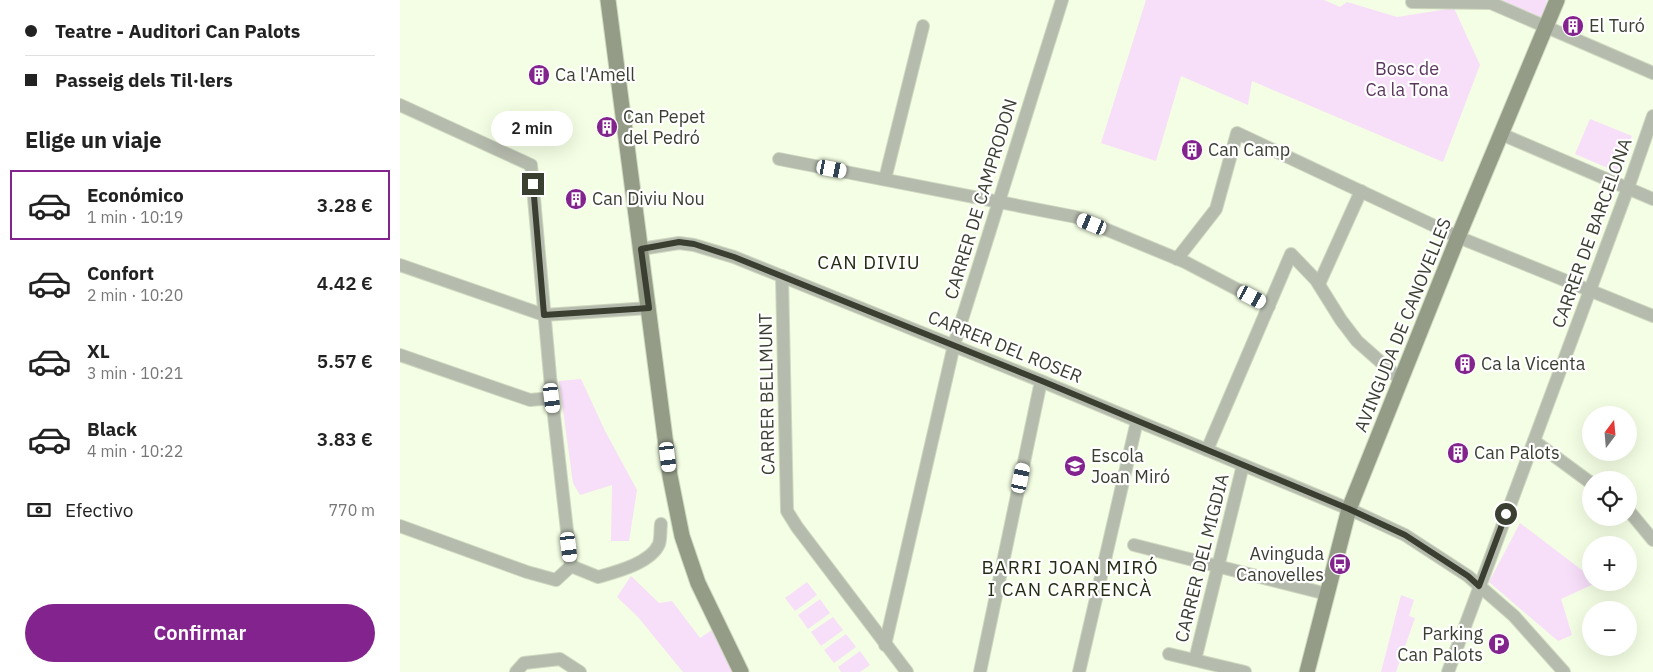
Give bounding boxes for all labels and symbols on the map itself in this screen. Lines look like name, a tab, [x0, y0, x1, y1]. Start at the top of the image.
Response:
building icon: El Turó	[1561, 14, 1585, 38]
place label: El Turó	[1589, 14, 1645, 37]
park label: Bosc de Ca la Tona	[1366, 57, 1449, 101]
building icon: Ca l'Amell	[527, 63, 551, 87]
place label: Ca l'Amell	[555, 63, 635, 86]
street label: CARRER DE CAMPRODON	[939, 96, 1022, 302]
place label: Can Pepet del Pedró	[623, 105, 705, 149]
callout: 2 min	[492, 111, 574, 146]
building icon: Can Pepet del Pedró	[595, 115, 619, 139]
street label: CARRER DE BARCELONA	[1546, 134, 1637, 331]
building icon: Can Camp	[1180, 138, 1204, 162]
place label: Can Camp	[1208, 138, 1290, 161]
car	[815, 159, 848, 179]
route end	[522, 173, 544, 195]
building icon: Can Diviu Nou	[564, 187, 588, 211]
place label: Can Diviu Nou	[592, 187, 705, 210]
car	[1075, 211, 1108, 237]
street label: AVINGUDA DE CANOVELLES	[1349, 214, 1456, 435]
district label: CAN DIVIU	[817, 250, 921, 274]
car	[1235, 283, 1268, 311]
street label: CARRER DEL ROSER	[925, 305, 1086, 388]
street label: CARRER BELLMUNT	[754, 313, 779, 475]
building icon: Ca la Vicenta	[1453, 352, 1477, 376]
place label: Ca la Vicenta	[1481, 352, 1586, 375]
car	[542, 382, 561, 414]
north arrow	[1582, 406, 1638, 461]
car	[658, 441, 677, 473]
building icon: Can Palots	[1446, 441, 1470, 465]
place label: Can Palots	[1474, 441, 1560, 464]
place label: Escola Joan Miró	[1091, 444, 1170, 488]
school or university icon: Escola Joan Miró	[1063, 454, 1087, 478]
car	[1010, 462, 1031, 494]
street label: CARRER DEL MIGDIA	[1169, 471, 1234, 645]
route start	[1495, 503, 1517, 525]
car	[559, 531, 578, 563]
place label: Avinguda Canovelles	[1236, 542, 1324, 586]
bus stop icon: Avinguda Canovelles	[1328, 552, 1352, 576]
district label: BARRI JOAN MIRÓ I CAN CARRENCÀ	[981, 555, 1159, 601]
place label: Parking Can Palots	[1397, 622, 1483, 666]
parking icon: Parking Can Palots	[1487, 632, 1511, 656]

